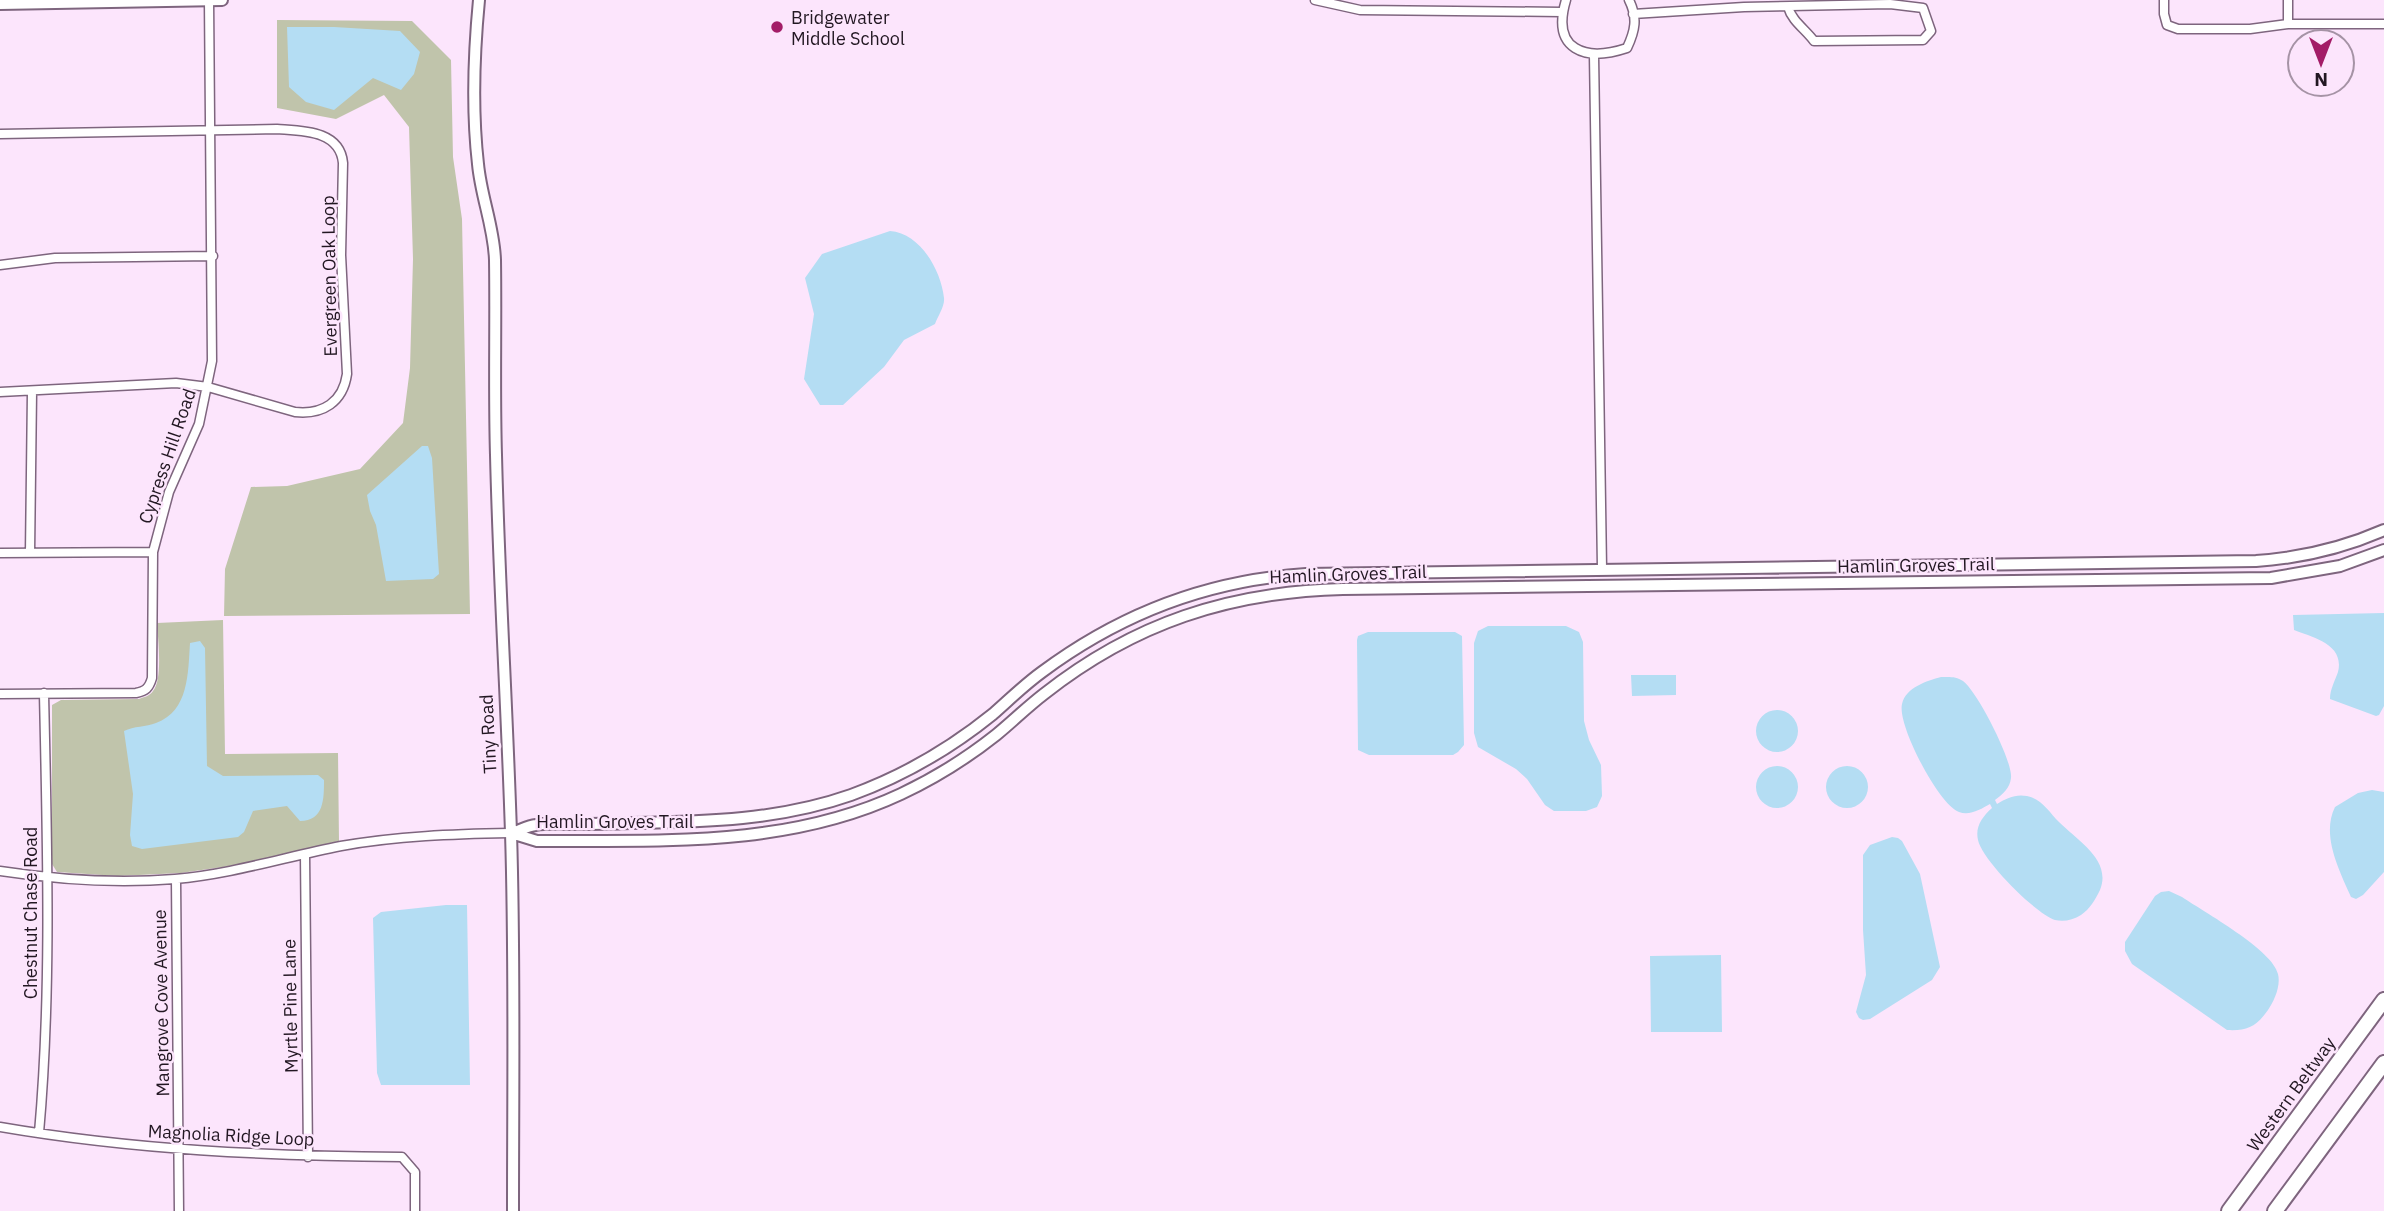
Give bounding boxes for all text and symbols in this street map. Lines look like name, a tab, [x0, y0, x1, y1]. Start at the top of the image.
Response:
place label: Bridgewater Middle School	[791, 6, 905, 50]
marker: Bridgewater Middle School	[769, 19, 785, 35]
north arrow	[2286, 28, 2356, 98]
text: N	[2314, 68, 2328, 92]
street label: Evergreen Oak Loop	[316, 195, 342, 357]
street label: Cypress Hill Road	[133, 385, 201, 527]
street label: Hamlin Groves Trail	[1837, 552, 1995, 578]
street label: Hamlin Groves Trail	[1269, 560, 1427, 588]
street label: Tiny Road	[474, 694, 502, 774]
street label: Hamlin Groves Trail	[536, 810, 694, 833]
street label: Chestnut Chase Road	[19, 827, 42, 999]
street label: Mangrove Cove Avenue	[148, 909, 174, 1097]
street label: Myrtle Pine Lane	[277, 939, 303, 1073]
street label: Western Beltway	[2242, 1032, 2340, 1156]
street label: Magnolia Ridge Loop	[147, 1119, 315, 1151]

